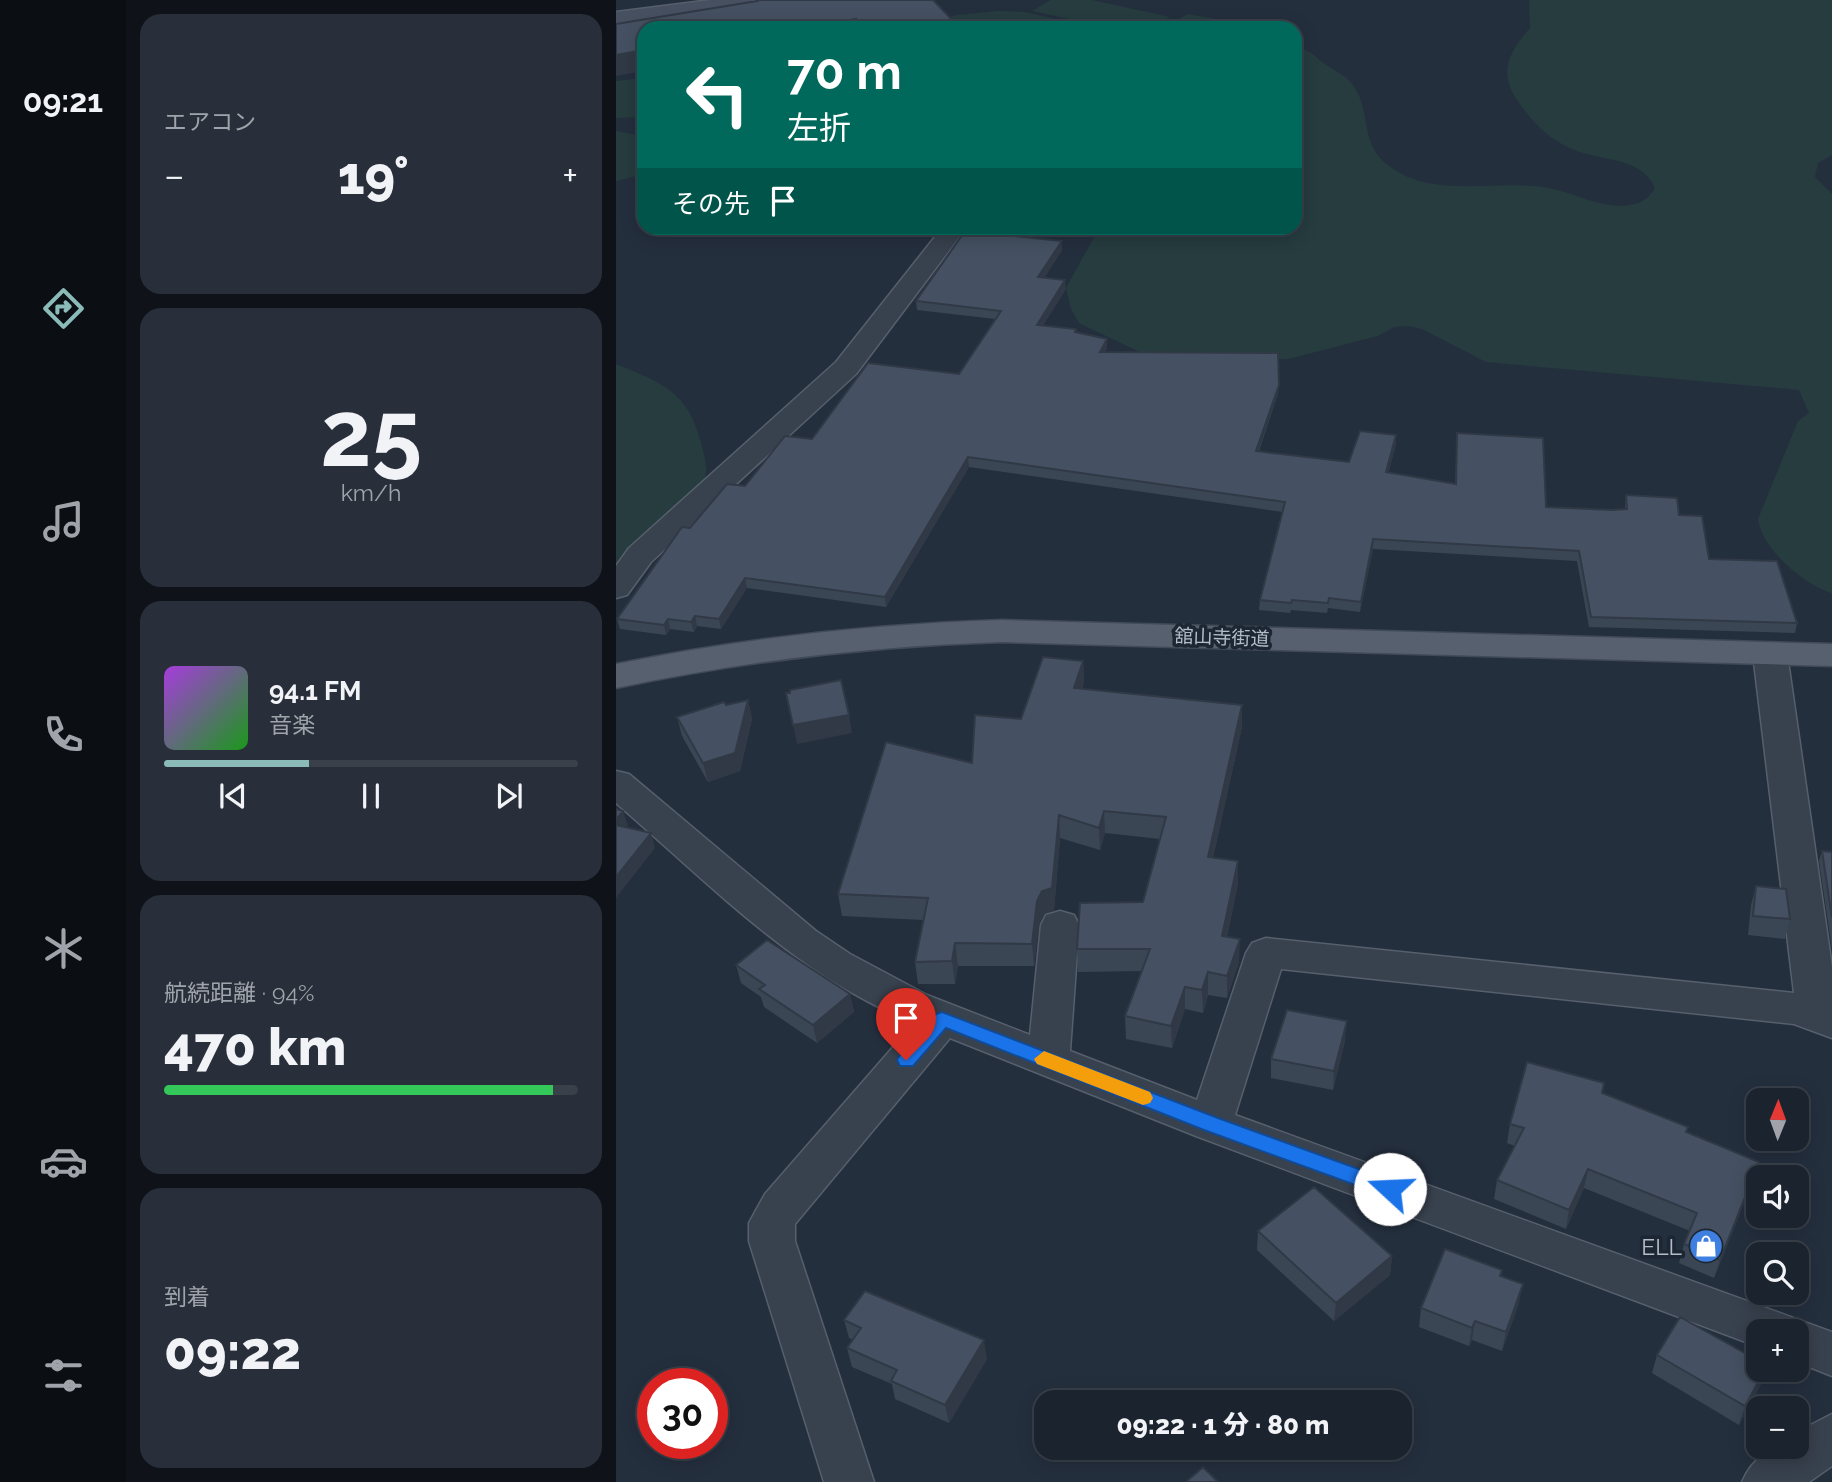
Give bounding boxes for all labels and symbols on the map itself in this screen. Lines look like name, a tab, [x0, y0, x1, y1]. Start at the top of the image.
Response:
street label: 舘山寺街道	[1174, 624, 1270, 650]
pin	[876, 988, 936, 1060]
north arrow	[1746, 1088, 1810, 1152]
position arrow	[1353, 1152, 1427, 1226]
shop icon: ELL	[1687, 1227, 1725, 1265]
place label: ELL	[1641, 1233, 1683, 1260]
speed limit sign: 30	[637, 1368, 728, 1459]

